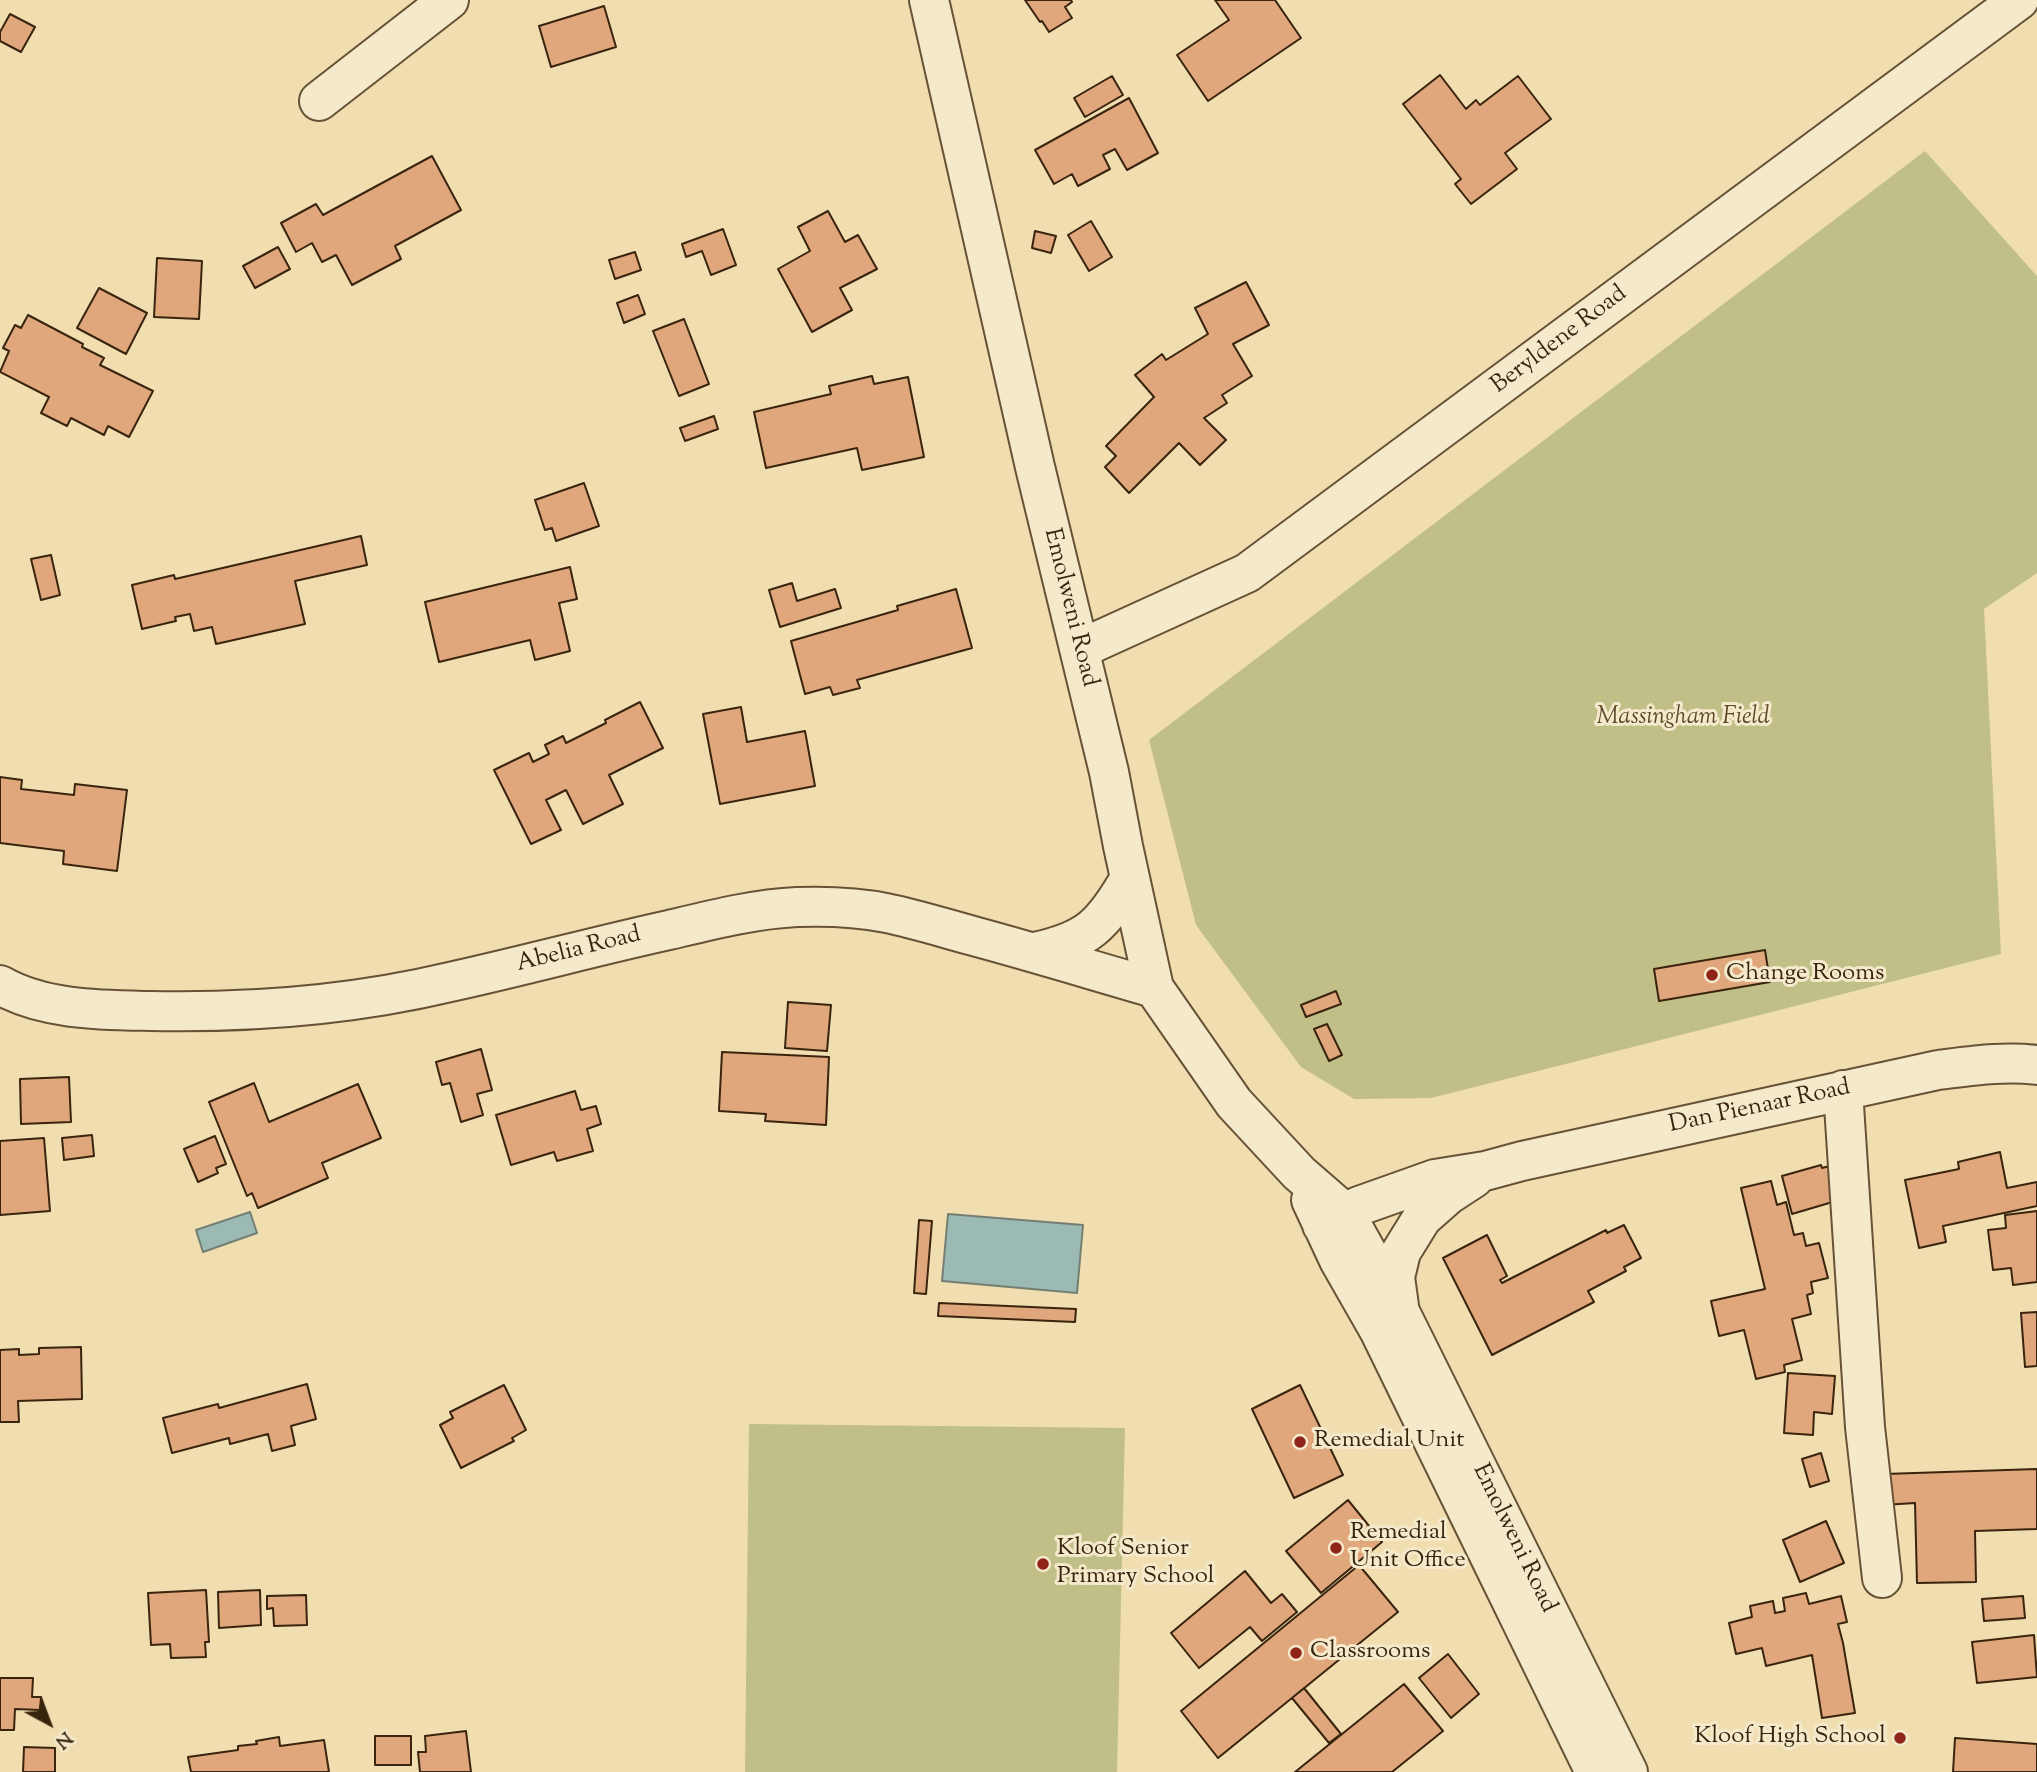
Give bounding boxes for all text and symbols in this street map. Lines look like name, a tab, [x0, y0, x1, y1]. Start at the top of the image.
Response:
street label: Beryldene Road	[1487, 281, 1633, 401]
street label: Emolweni Road	[1035, 526, 1103, 690]
park label: Massingham Field	[1596, 705, 1770, 733]
street label: Abelia Road	[514, 922, 644, 980]
place label: Change Rooms	[1726, 961, 1884, 989]
marker: Change Rooms	[1704, 967, 1720, 983]
street label: Dan Pienaar Road	[1667, 1075, 1853, 1141]
place label: Remedial Unit	[1314, 1428, 1464, 1456]
marker: Remedial Unit	[1292, 1434, 1308, 1450]
street label: Emolweni Road	[1465, 1460, 1561, 1618]
place label: Remedial Unit Office	[1350, 1520, 1466, 1576]
place label: Kloof Senior Primary School	[1057, 1536, 1214, 1592]
marker: Remedial Unit Office	[1328, 1540, 1344, 1556]
marker: Kloof Senior Primary School	[1035, 1556, 1051, 1572]
place label: Classrooms	[1310, 1639, 1431, 1667]
marker: Classrooms	[1288, 1645, 1304, 1661]
north arrow	[14, 1688, 84, 1758]
text: N	[49, 1724, 78, 1754]
place label: Kloof High School	[1694, 1724, 1886, 1752]
marker: Kloof High School	[1892, 1730, 1908, 1746]

